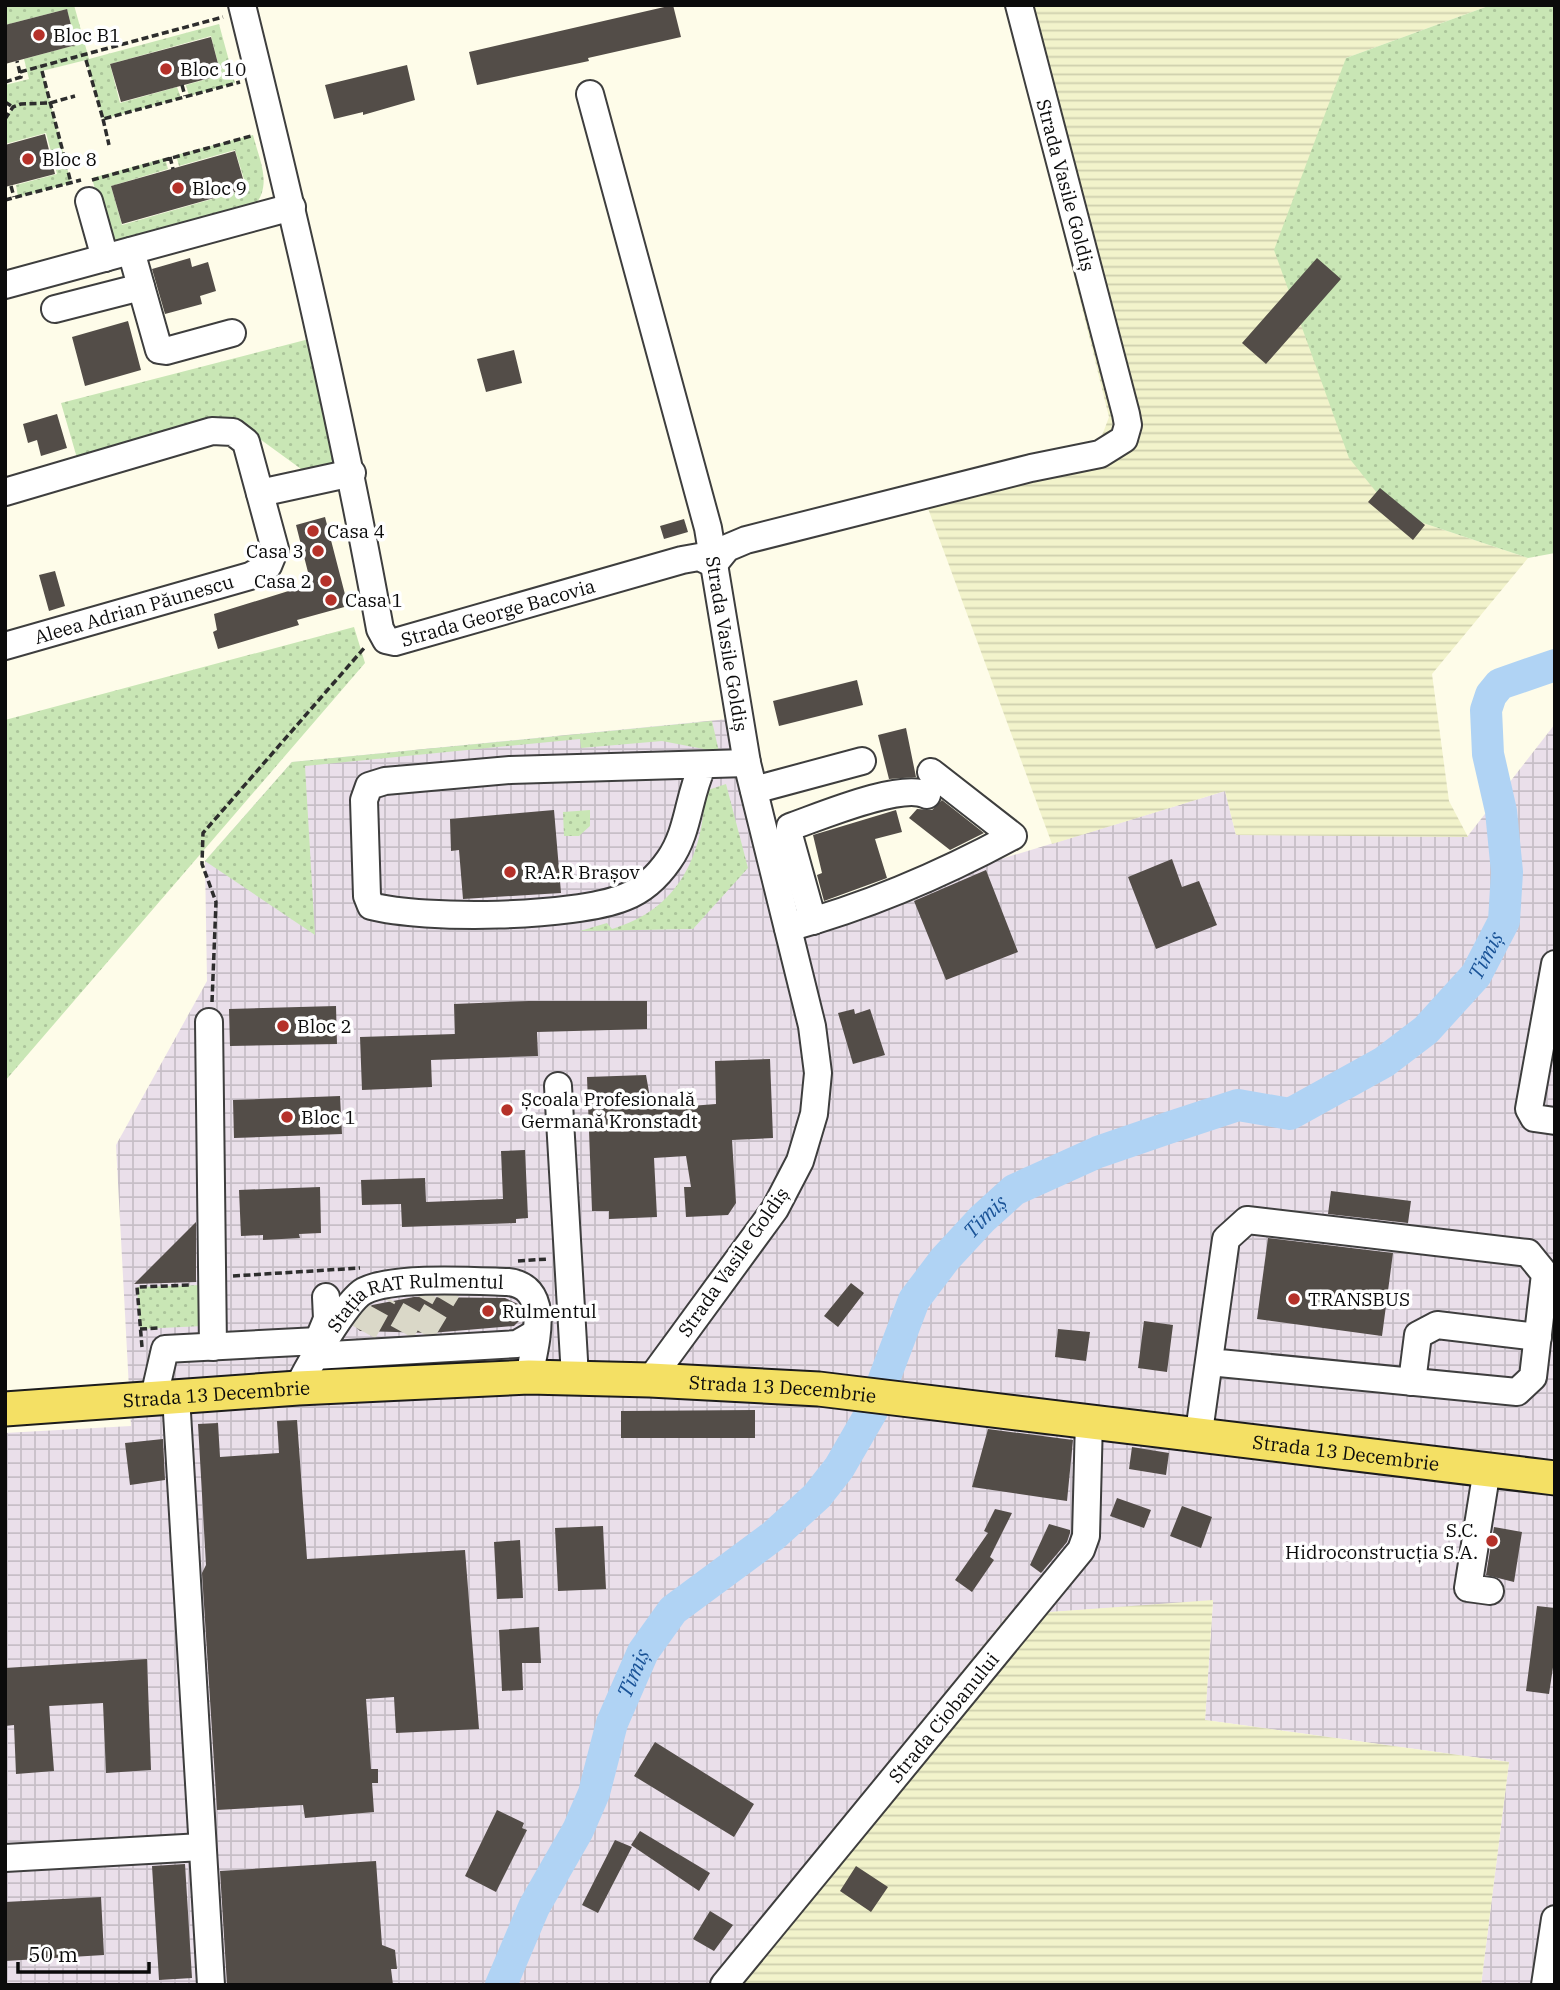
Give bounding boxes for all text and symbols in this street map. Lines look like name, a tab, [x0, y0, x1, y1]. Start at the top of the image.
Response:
place label: Bloc B1	[53, 23, 121, 47]
marker: Bloc B1	[31, 27, 47, 43]
place label: Bloc 10	[180, 57, 246, 81]
marker: Bloc 10	[158, 61, 174, 77]
street label: Strada Vasile Goldiș	[1031, 96, 1101, 274]
place label: Bloc 8	[42, 147, 97, 171]
marker: Bloc 8	[20, 151, 36, 167]
place label: Bloc 9	[192, 176, 247, 200]
marker: Bloc 9	[170, 180, 186, 196]
place label: Casa 4	[327, 519, 385, 543]
marker: Casa 4	[305, 523, 321, 539]
place label: Casa 3	[246, 539, 304, 563]
marker: Casa 3	[310, 543, 326, 559]
street label: Strada Vasile Goldiș	[701, 554, 754, 733]
street label: Aleea Adrian Păunescu	[31, 569, 237, 649]
place label: Casa 2	[254, 569, 312, 593]
marker: Casa 2	[318, 573, 334, 589]
street label: Strada George Bacovia	[398, 573, 598, 652]
place label: Casa 1	[345, 588, 403, 612]
marker: Casa 1	[323, 592, 339, 608]
place label: R.A.R Brașov	[524, 860, 640, 884]
marker: R.A.R Brașov	[502, 864, 518, 880]
water label: Timiș	[1461, 926, 1509, 984]
place label: Bloc 2	[297, 1014, 352, 1038]
marker: Bloc 2	[275, 1018, 291, 1034]
place label: Școala Profesională Germană Kronstadt	[521, 1087, 698, 1133]
marker: Școala Profesională Germană Kronstadt	[499, 1102, 515, 1118]
place label: Bloc 1	[301, 1105, 356, 1129]
marker: Bloc 1	[279, 1109, 295, 1125]
street label: Strada Vasile Goldiș	[672, 1183, 794, 1341]
water label: Timiș	[957, 1188, 1013, 1243]
street label: Stația RAT Rulmentul	[322, 1268, 504, 1337]
place label: TRANSBUS	[1308, 1287, 1410, 1311]
marker: TRANSBUS	[1286, 1291, 1302, 1307]
place label: Rulmentul	[502, 1299, 597, 1323]
marker: Rulmentul	[480, 1303, 496, 1319]
street label: Strada 13 Decembrie	[688, 1370, 878, 1408]
street label: Strada 13 Decembrie	[122, 1375, 311, 1413]
street label: Strada 13 Decembrie	[1251, 1430, 1441, 1476]
place label: S.C. Hidroconstrucția S.A.	[1285, 1518, 1478, 1564]
marker: S.C. Hidroconstrucția S.A.	[1484, 1533, 1500, 1549]
water label: Timiș	[610, 1644, 656, 1702]
street label: Strada Ciobanului	[883, 1648, 1004, 1788]
scale bar	[18, 1930, 149, 1974]
text: 50 m	[28, 1940, 78, 1968]

